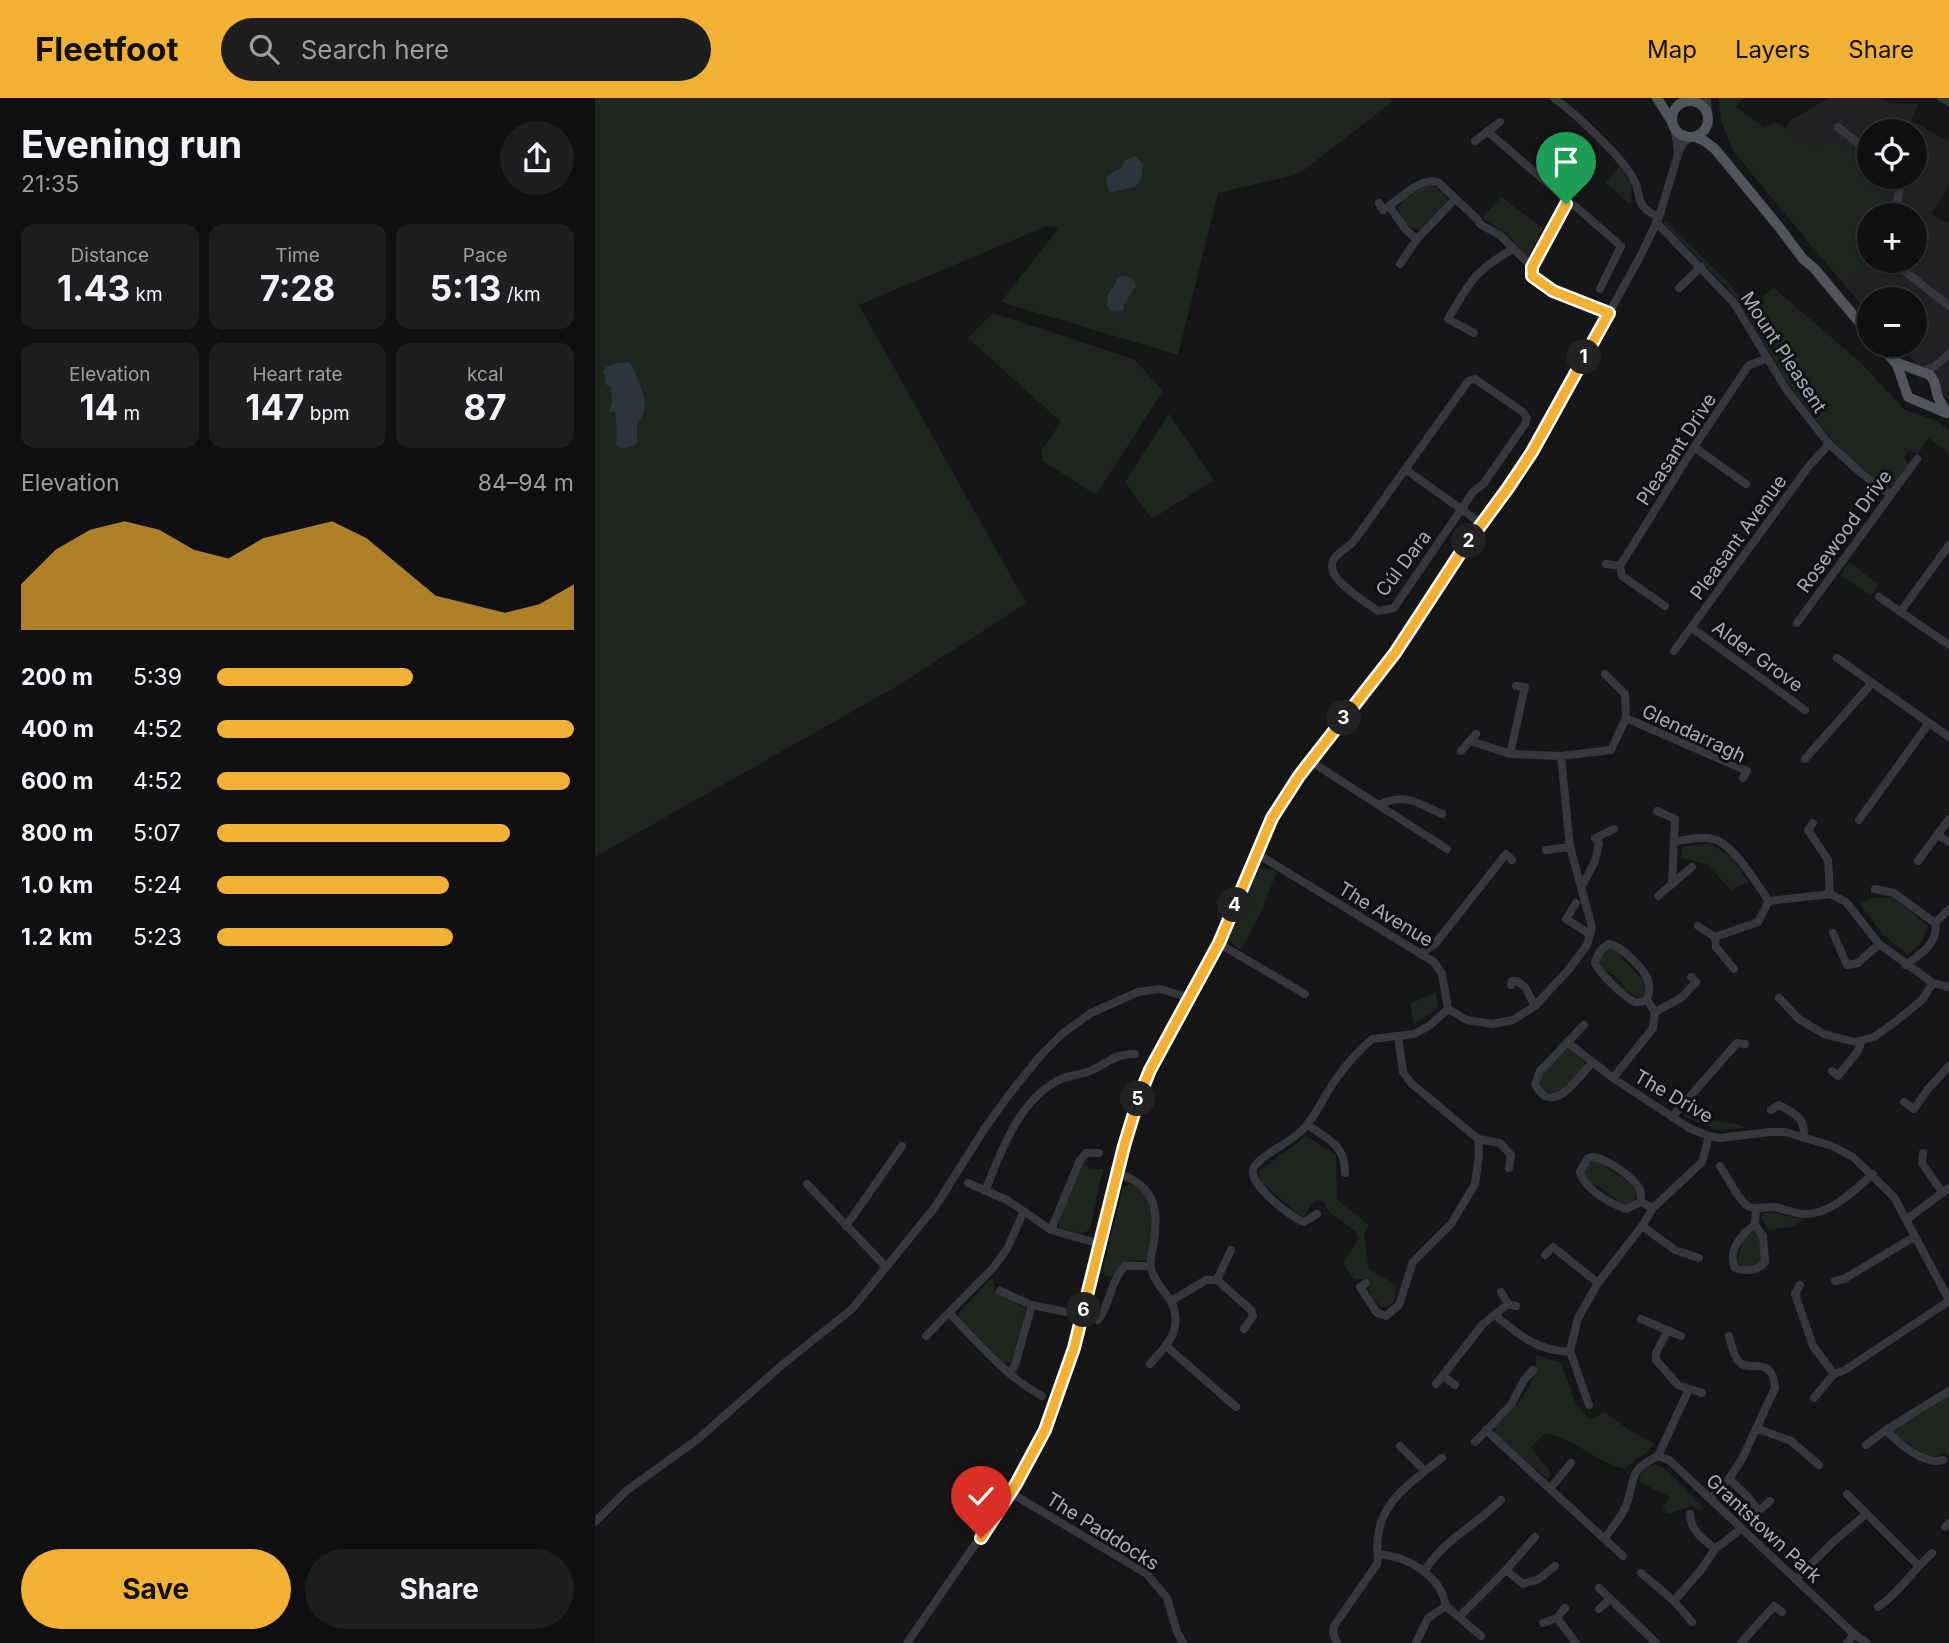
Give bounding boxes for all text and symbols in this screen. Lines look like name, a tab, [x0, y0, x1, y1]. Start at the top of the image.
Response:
search box	[221, 18, 711, 81]
text: Fleetfoot	[35, 29, 179, 69]
icon: search	[245, 30, 283, 68]
text: Search here	[301, 34, 449, 65]
text: Map	[1647, 35, 1697, 64]
text: Layers	[1735, 35, 1810, 64]
text: Share	[1848, 35, 1914, 64]
map controls	[1857, 119, 1927, 357]
button: locate	[1857, 119, 1927, 189]
text: Evening run	[21, 121, 242, 167]
button: share	[500, 121, 574, 195]
pin	[1536, 132, 1596, 204]
icon: arrive	[1547, 143, 1585, 181]
text: 21:35	[21, 170, 79, 198]
button: +	[1857, 203, 1927, 273]
text: Distance	[71, 244, 149, 267]
text: Time	[275, 244, 320, 267]
text: Pace	[463, 244, 508, 267]
text: 1.43	[57, 267, 130, 309]
text: 7:28	[260, 267, 335, 309]
text: 5:13	[430, 267, 501, 309]
text: km	[130, 283, 163, 306]
text: /km	[501, 283, 541, 306]
street label: Mount Pleasent	[1736, 287, 1831, 417]
button: −	[1857, 287, 1927, 357]
pin: 1	[1567, 340, 1601, 374]
text: 1	[1579, 345, 1588, 368]
text: Elevation	[69, 363, 151, 386]
text: Heart rate	[252, 363, 342, 386]
text: kcal	[467, 363, 503, 386]
text: 14	[79, 386, 118, 428]
text: 147	[245, 386, 304, 428]
text: 87	[464, 386, 507, 428]
street label: Pleasant Drive	[1632, 389, 1721, 510]
text: m	[118, 402, 140, 425]
text: bpm	[304, 402, 350, 425]
street label: Rosewood Drive	[1792, 465, 1897, 597]
text: Elevation	[21, 469, 120, 497]
text: 84–94 m	[478, 469, 574, 497]
street label: Pleasant Avenue	[1685, 470, 1791, 604]
pin: 2	[1451, 524, 1487, 558]
street label: Cúl Dara	[1371, 526, 1436, 601]
text: 2	[1463, 529, 1474, 552]
street label: Alder Grove	[1708, 616, 1807, 697]
text: 200 m	[21, 663, 93, 691]
text: 5:39	[133, 663, 182, 691]
street label: Glendarragh	[1638, 699, 1749, 767]
pin: 3	[1327, 700, 1361, 736]
text: 3	[1337, 706, 1350, 729]
text: 400 m	[21, 715, 94, 743]
text: 4:52	[133, 715, 183, 743]
text: 600 m	[21, 767, 93, 795]
text: 4:52	[133, 767, 183, 795]
text: 800 m	[21, 819, 93, 847]
text: 5:07	[133, 819, 181, 847]
text: 1.0 km	[21, 871, 93, 899]
text: 5:24	[133, 871, 182, 899]
street label: The Avenue	[1334, 877, 1437, 952]
pin: 4	[1217, 888, 1253, 922]
text: 4	[1228, 893, 1241, 916]
text: 1.2 km	[21, 923, 93, 951]
text: 5:23	[133, 923, 182, 951]
street label: The Drive	[1630, 1065, 1717, 1128]
pin: 5	[1121, 1082, 1155, 1116]
text: 5	[1131, 1087, 1144, 1110]
pin: 6	[1067, 1292, 1101, 1328]
text: 6	[1077, 1298, 1090, 1321]
pin	[951, 1466, 1011, 1538]
street label: Grantstown Park	[1701, 1469, 1826, 1588]
icon: check	[962, 1477, 1000, 1515]
street label: The Paddocks	[1042, 1488, 1163, 1575]
button: Save	[21, 1549, 291, 1629]
button: Share	[305, 1549, 574, 1629]

